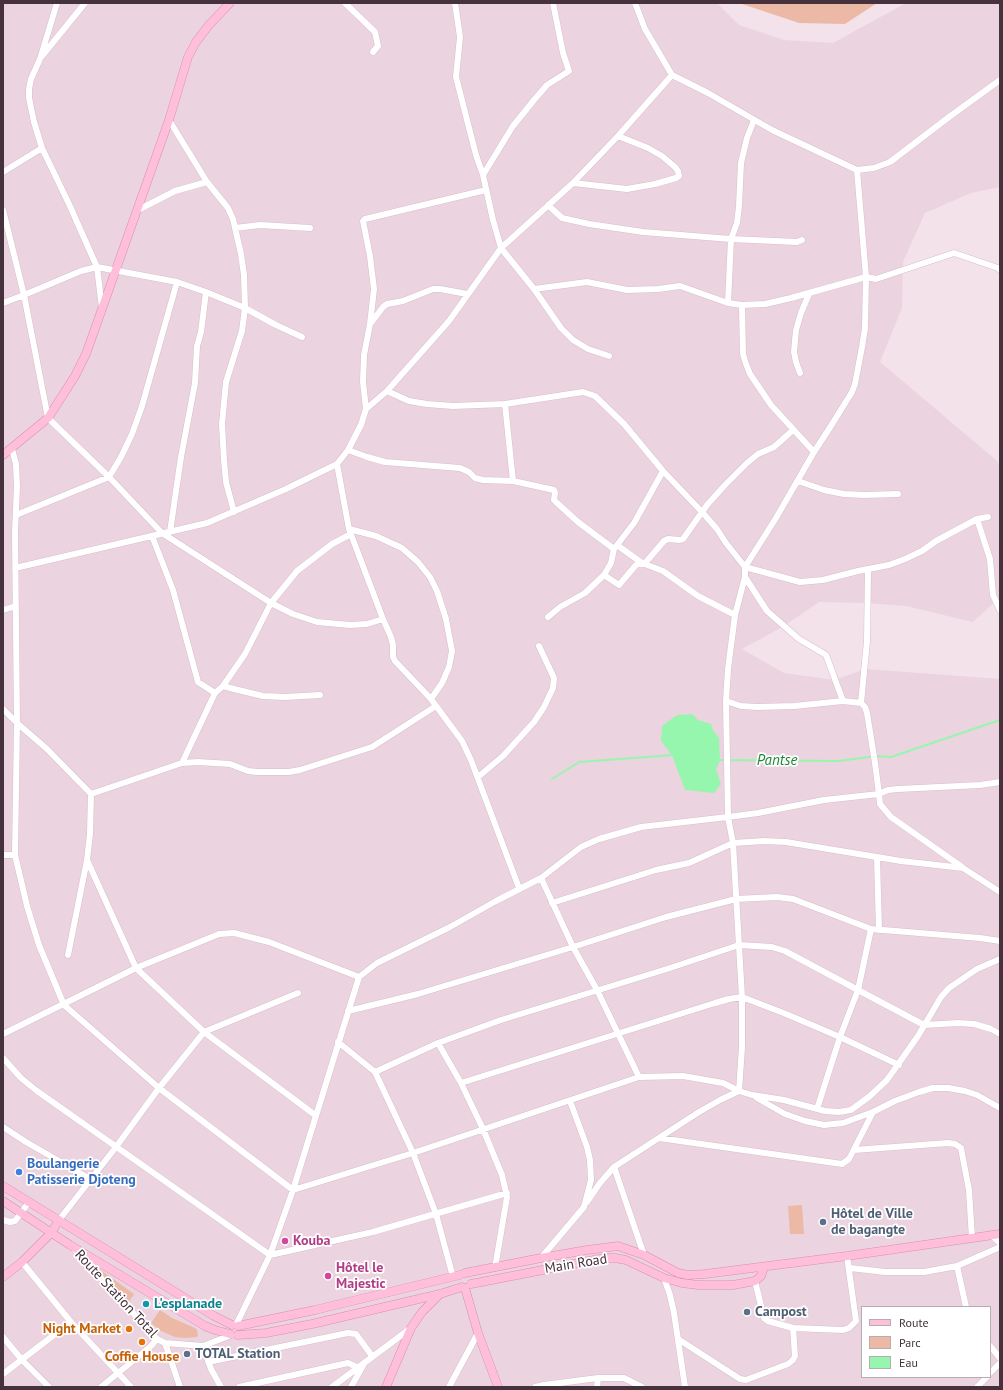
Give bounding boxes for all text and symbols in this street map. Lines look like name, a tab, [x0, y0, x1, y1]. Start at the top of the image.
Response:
water label: Pantse	[757, 752, 797, 770]
place label: Boulangerie Patisserie Djoteng	[27, 1156, 136, 1188]
marker: Boulangerie Patisserie Djoteng	[14, 1167, 24, 1177]
place label: Hôtel de Ville de bagangte	[831, 1206, 913, 1238]
marker: Hôtel de Ville de bagangte	[818, 1217, 828, 1227]
place label: Kouba	[293, 1233, 331, 1249]
marker: Kouba	[280, 1236, 290, 1246]
street label: Route Station Total	[71, 1247, 161, 1341]
street label: Main Road	[544, 1251, 608, 1277]
place label: Hôtel le Majestic	[336, 1260, 386, 1292]
marker: Hôtel le Majestic	[323, 1271, 333, 1281]
place label: L'esplanade	[154, 1296, 222, 1312]
marker: L'esplanade	[141, 1299, 151, 1309]
place label: Campost	[755, 1304, 807, 1320]
legend	[861, 1306, 991, 1378]
marker: Campost	[742, 1307, 752, 1317]
text: Route	[899, 1315, 929, 1330]
place label: Night Market	[43, 1321, 121, 1337]
marker: Night Market	[124, 1324, 134, 1334]
text: Parc	[899, 1335, 921, 1350]
marker: Coffie House	[137, 1337, 147, 1347]
place label: TOTAL Station	[195, 1346, 280, 1362]
place label: Coffie House	[105, 1349, 179, 1365]
marker: TOTAL Station	[182, 1349, 192, 1359]
text: Eau	[899, 1355, 918, 1370]

